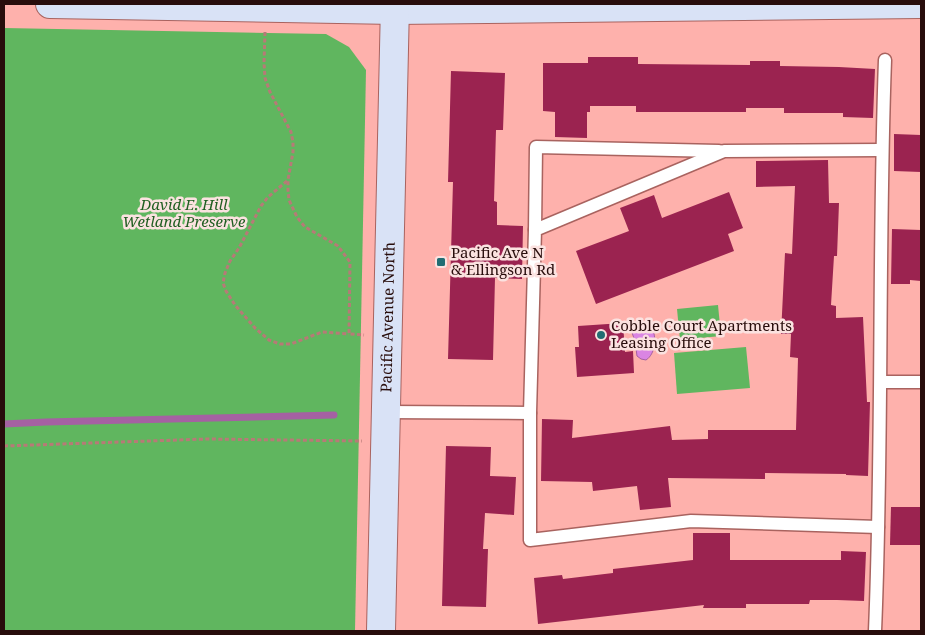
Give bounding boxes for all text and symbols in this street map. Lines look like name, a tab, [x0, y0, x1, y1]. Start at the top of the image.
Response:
park label: David E. Hill Wetland Preserve	[123, 194, 246, 231]
street label: Pacific Avenue North	[375, 241, 399, 393]
place label: Pacific Ave N & Ellingson Rd	[451, 242, 555, 279]
marker: Pacific Ave N & Ellingson Rd	[435, 256, 447, 268]
place label: Cobble Court Apartments Leasing Office	[611, 315, 792, 352]
marker: Cobble Court Apartments Leasing Office	[595, 329, 607, 341]

